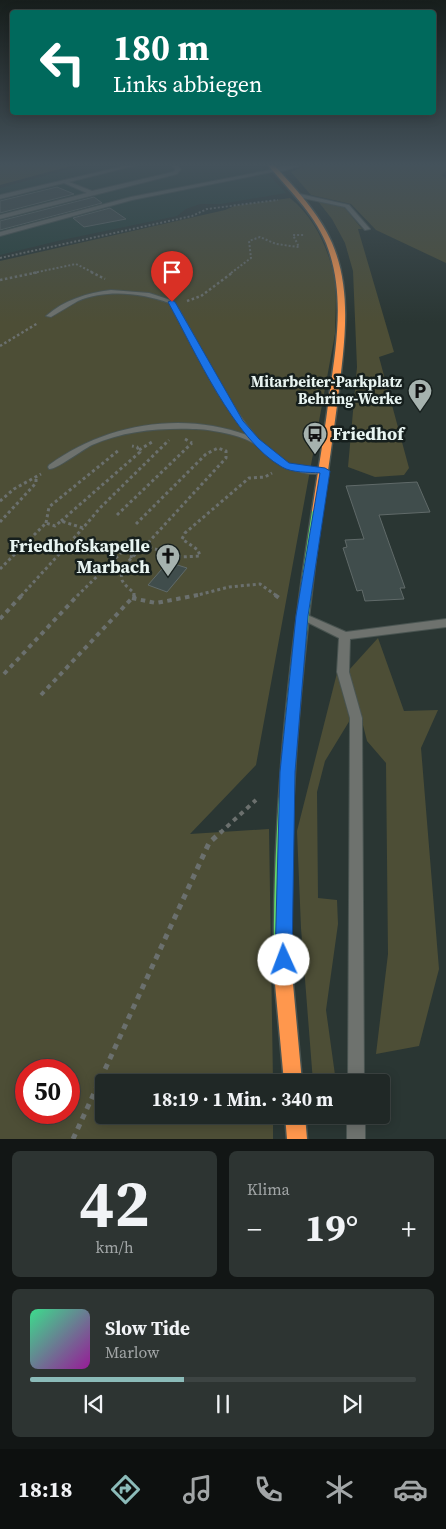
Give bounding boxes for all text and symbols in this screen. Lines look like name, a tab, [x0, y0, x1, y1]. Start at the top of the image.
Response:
text: 180 m	[113, 24, 209, 72]
icon: left	[30, 30, 95, 95]
text: Links abbiegen	[113, 69, 262, 99]
pin	[151, 251, 193, 302]
icon: arrive	[158, 258, 186, 286]
place label: Mitarbeiter-Parkplatz Behring-Werke	[251, 371, 402, 409]
parking icon: Mitarbeiter-Parkplatz Behring-Werke	[407, 378, 433, 412]
bus stop icon: Friedhof	[302, 421, 328, 455]
place label: Friedhof	[332, 421, 406, 446]
place label: Friedhofskapelle Marbach	[9, 533, 150, 579]
church icon: Friedhofskapelle Marbach	[155, 543, 181, 577]
position arrow	[257, 933, 309, 985]
speed limit sign: 50	[15, 1059, 80, 1124]
text: 18:19 · 1 Min. · 340 m	[152, 1086, 333, 1112]
text: 42	[79, 1159, 150, 1248]
text: Klima	[247, 1178, 290, 1200]
text: 19°	[305, 1202, 358, 1254]
text: −	[247, 1210, 262, 1248]
text: +	[401, 1210, 416, 1248]
text: km/h	[95, 1236, 134, 1258]
text: Slow Tide	[105, 1315, 190, 1341]
text: Marlow	[105, 1341, 160, 1363]
icon: previous	[80, 1390, 108, 1418]
icon: pause	[209, 1390, 237, 1418]
icon: next	[338, 1390, 366, 1418]
icon: directions	[108, 1472, 143, 1507]
icon: music	[180, 1472, 215, 1507]
icon: phone	[251, 1472, 286, 1507]
icon: climate	[322, 1472, 357, 1507]
icon: car	[393, 1472, 428, 1507]
text: 18:18	[18, 1474, 72, 1504]

